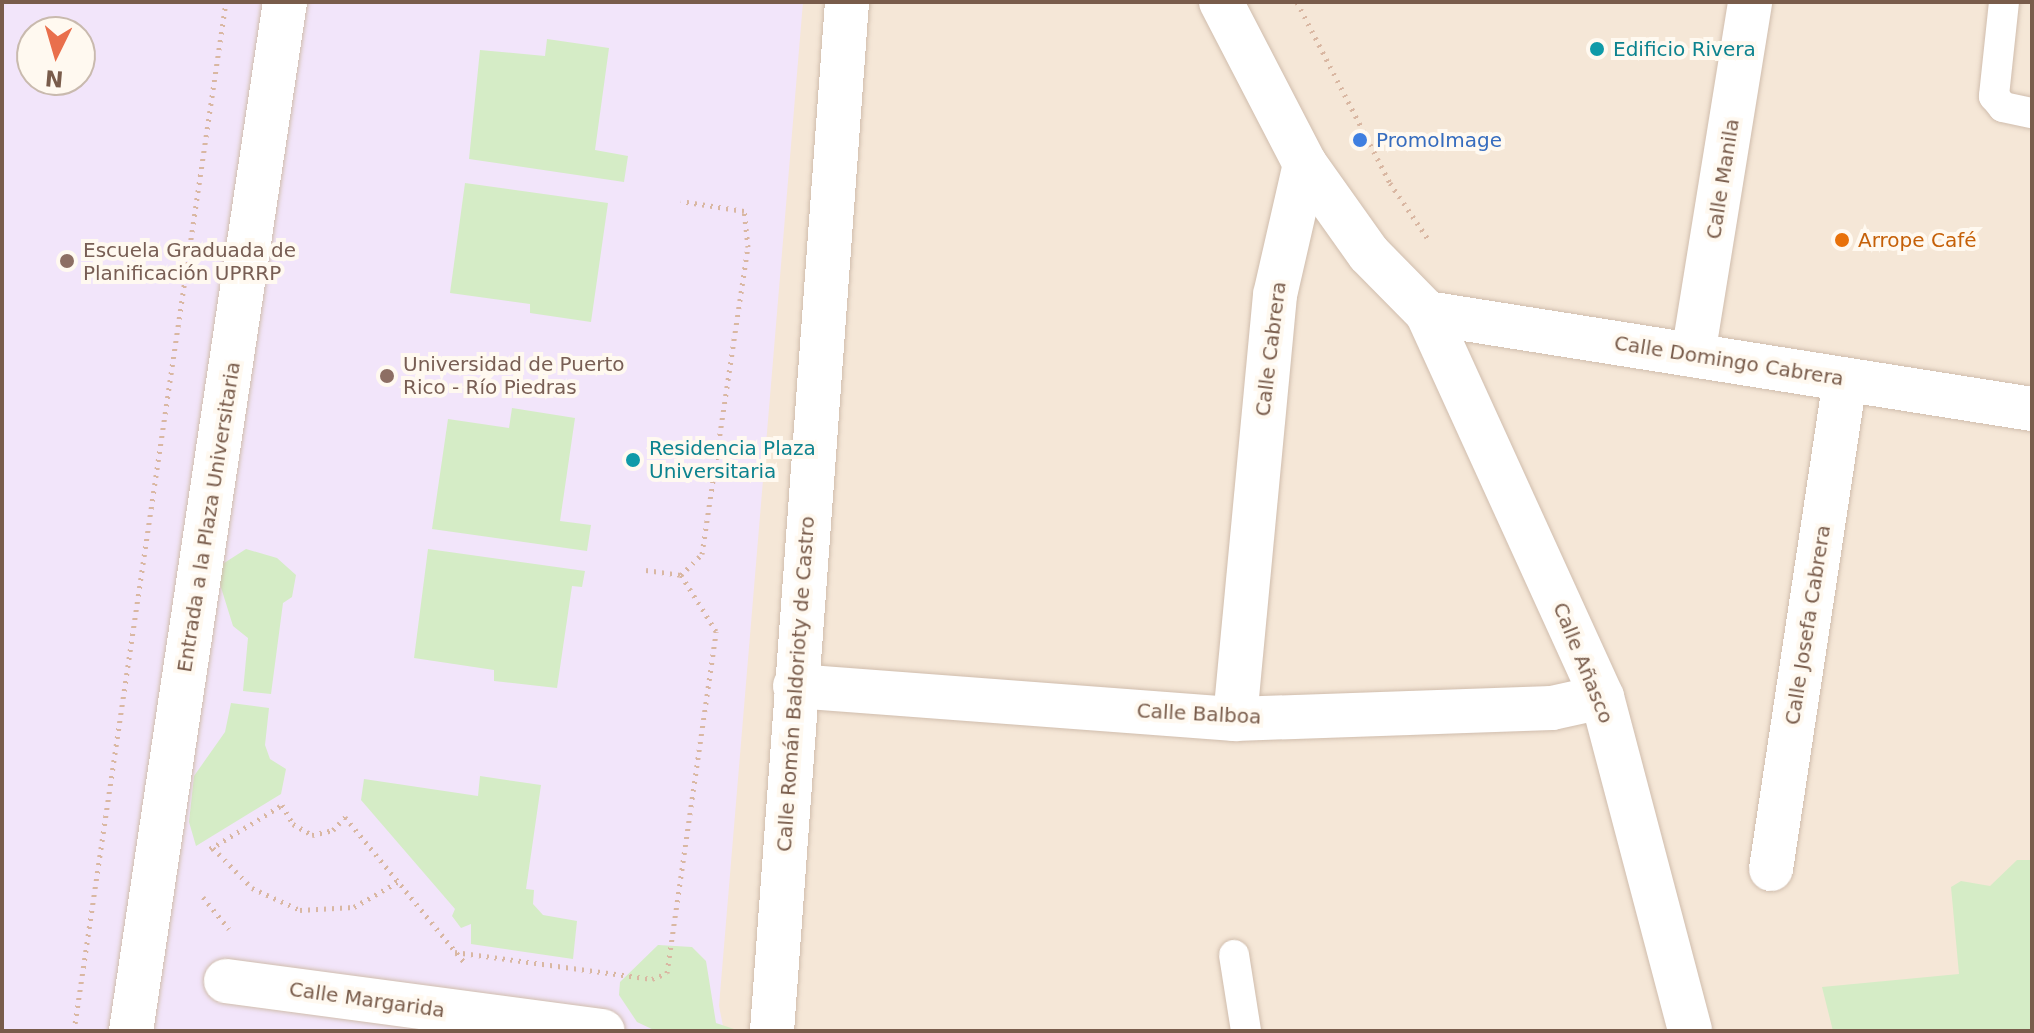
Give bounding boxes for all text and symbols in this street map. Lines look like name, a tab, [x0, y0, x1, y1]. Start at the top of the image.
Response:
north arrow	[16, 16, 96, 96]
place label: Edificio Rivera	[1613, 37, 1756, 61]
marker: Edificio Rivera	[1588, 40, 1606, 58]
text: N	[44, 65, 64, 92]
street label: Calle Manila	[1702, 117, 1744, 241]
place label: PromoImage	[1376, 128, 1502, 152]
marker: PromoImage	[1351, 131, 1369, 149]
place label: Arrope Café	[1858, 228, 1976, 252]
marker: Arrope Café	[1833, 231, 1851, 249]
place label: Escuela Graduada de Planificación UPRRP	[83, 238, 296, 285]
marker: Escuela Graduada de Planificación UPRRP	[58, 252, 76, 270]
street label: Calle Cabrera	[1251, 280, 1291, 418]
street label: Calle Domingo Cabrera	[1612, 331, 1846, 391]
place label: Universidad de Puerto Rico - Río Piedras	[403, 352, 625, 399]
street label: Entrada a la Plaza Universitaria	[173, 360, 245, 674]
marker: Universidad de Puerto Rico - Río Piedras	[378, 367, 396, 385]
place label: Residencia Plaza Universitaria	[649, 436, 816, 483]
marker: Residencia Plaza Universitaria	[624, 451, 642, 469]
street label: Calle Román Baldorioty de Castro	[772, 515, 820, 853]
street label: Calle Josefa Cabrera	[1780, 523, 1836, 727]
street label: Calle Añasco	[1548, 599, 1618, 727]
street label: Calle Balboa	[1136, 699, 1262, 729]
street label: Calle Margarida	[288, 977, 446, 1023]

